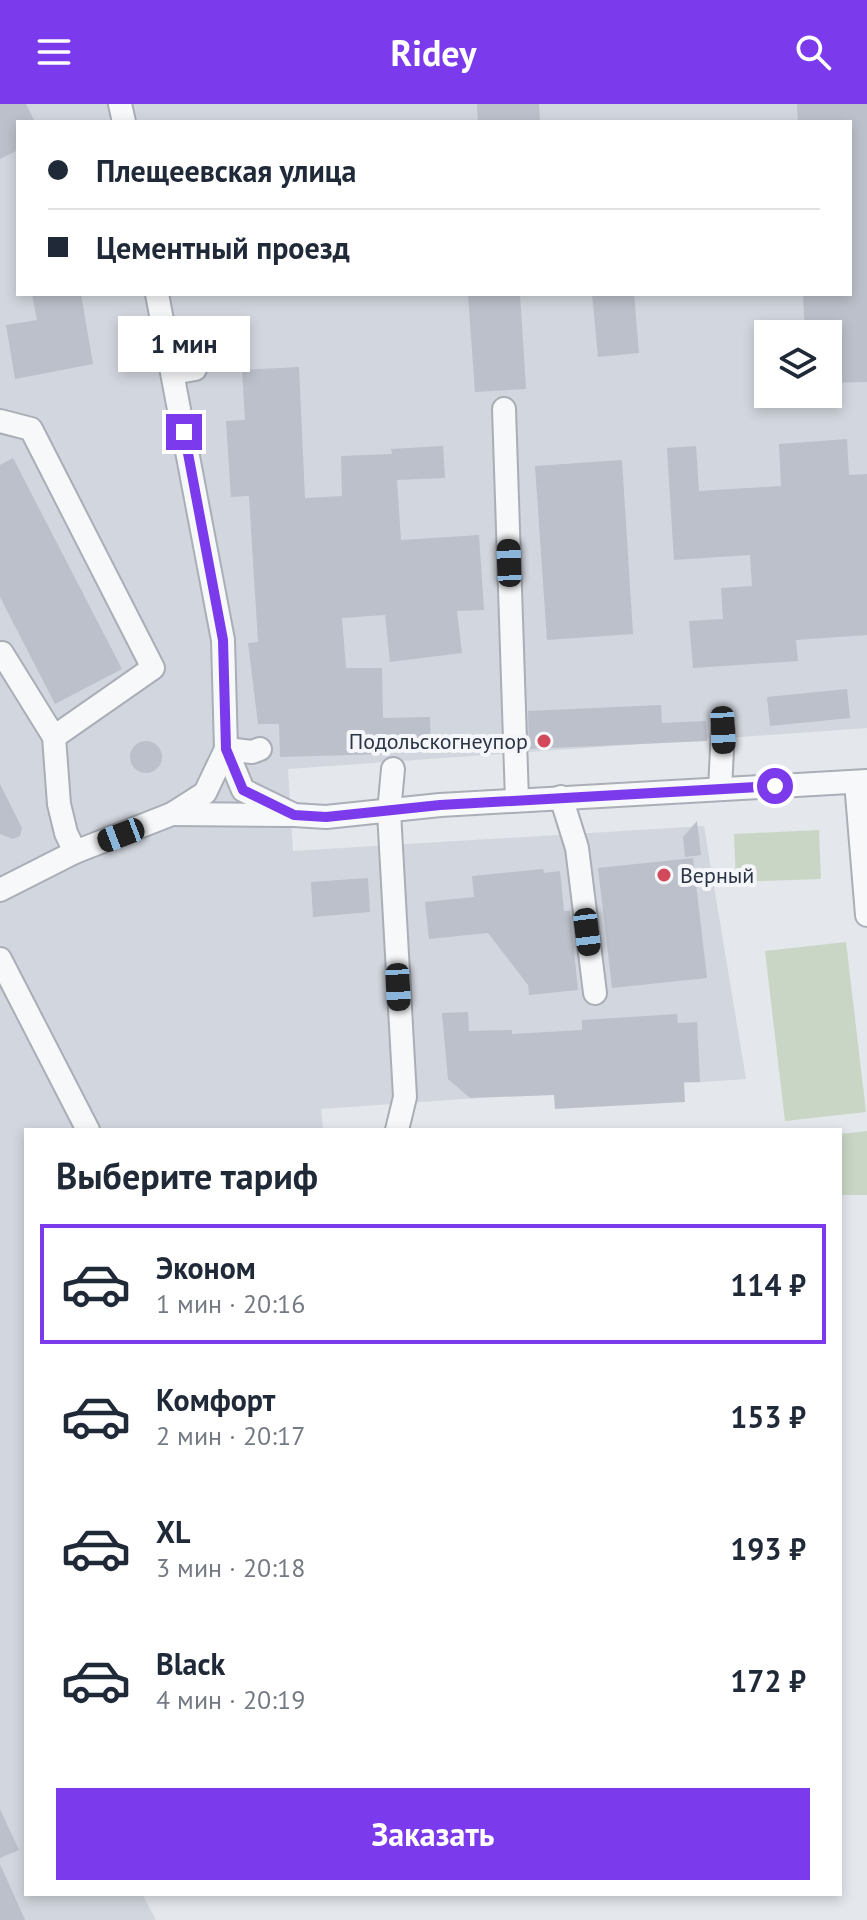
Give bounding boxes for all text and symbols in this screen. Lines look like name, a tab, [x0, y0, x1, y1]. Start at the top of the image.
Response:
text: Ridey	[391, 29, 476, 76]
icon: menu	[32, 30, 76, 74]
icon: search	[791, 30, 835, 74]
text: Плещеевская улица	[96, 151, 357, 190]
text: Цементный проезд	[96, 228, 350, 267]
callout: 1 мин	[118, 316, 250, 372]
map controls	[754, 320, 842, 408]
button: layers	[754, 320, 842, 408]
text: 1 мин	[151, 327, 217, 360]
route end	[166, 414, 202, 450]
car	[496, 539, 522, 587]
car	[710, 705, 736, 755]
place label: Подольскогнеупор	[349, 727, 528, 755]
marker: Подольскогнеупор	[535, 732, 553, 750]
route start	[757, 768, 793, 804]
car	[94, 815, 148, 855]
place label: Верный	[680, 861, 754, 889]
marker: Верный	[655, 866, 673, 884]
car	[572, 907, 602, 957]
car	[385, 962, 411, 1012]
text: Выберите тариф	[56, 1152, 318, 1199]
icon: car	[60, 1248, 132, 1320]
text: Эконом	[156, 1248, 256, 1287]
text: 114 ₽	[730, 1265, 806, 1304]
text: 1 мин · 20:16	[156, 1287, 305, 1320]
icon: car	[60, 1380, 132, 1452]
text: Комфорт	[156, 1380, 275, 1419]
text: 153 ₽	[730, 1397, 806, 1436]
text: 2 мин · 20:17	[156, 1419, 305, 1452]
icon: car	[60, 1512, 132, 1584]
text: XL	[156, 1512, 190, 1551]
text: 193 ₽	[730, 1529, 806, 1568]
text: 3 мин · 20:18	[156, 1551, 305, 1584]
icon: car	[60, 1644, 132, 1716]
text: Black	[156, 1644, 225, 1683]
text: 172 ₽	[730, 1661, 806, 1700]
text: 4 мин · 20:19	[156, 1683, 305, 1716]
button: Заказать	[56, 1788, 810, 1880]

